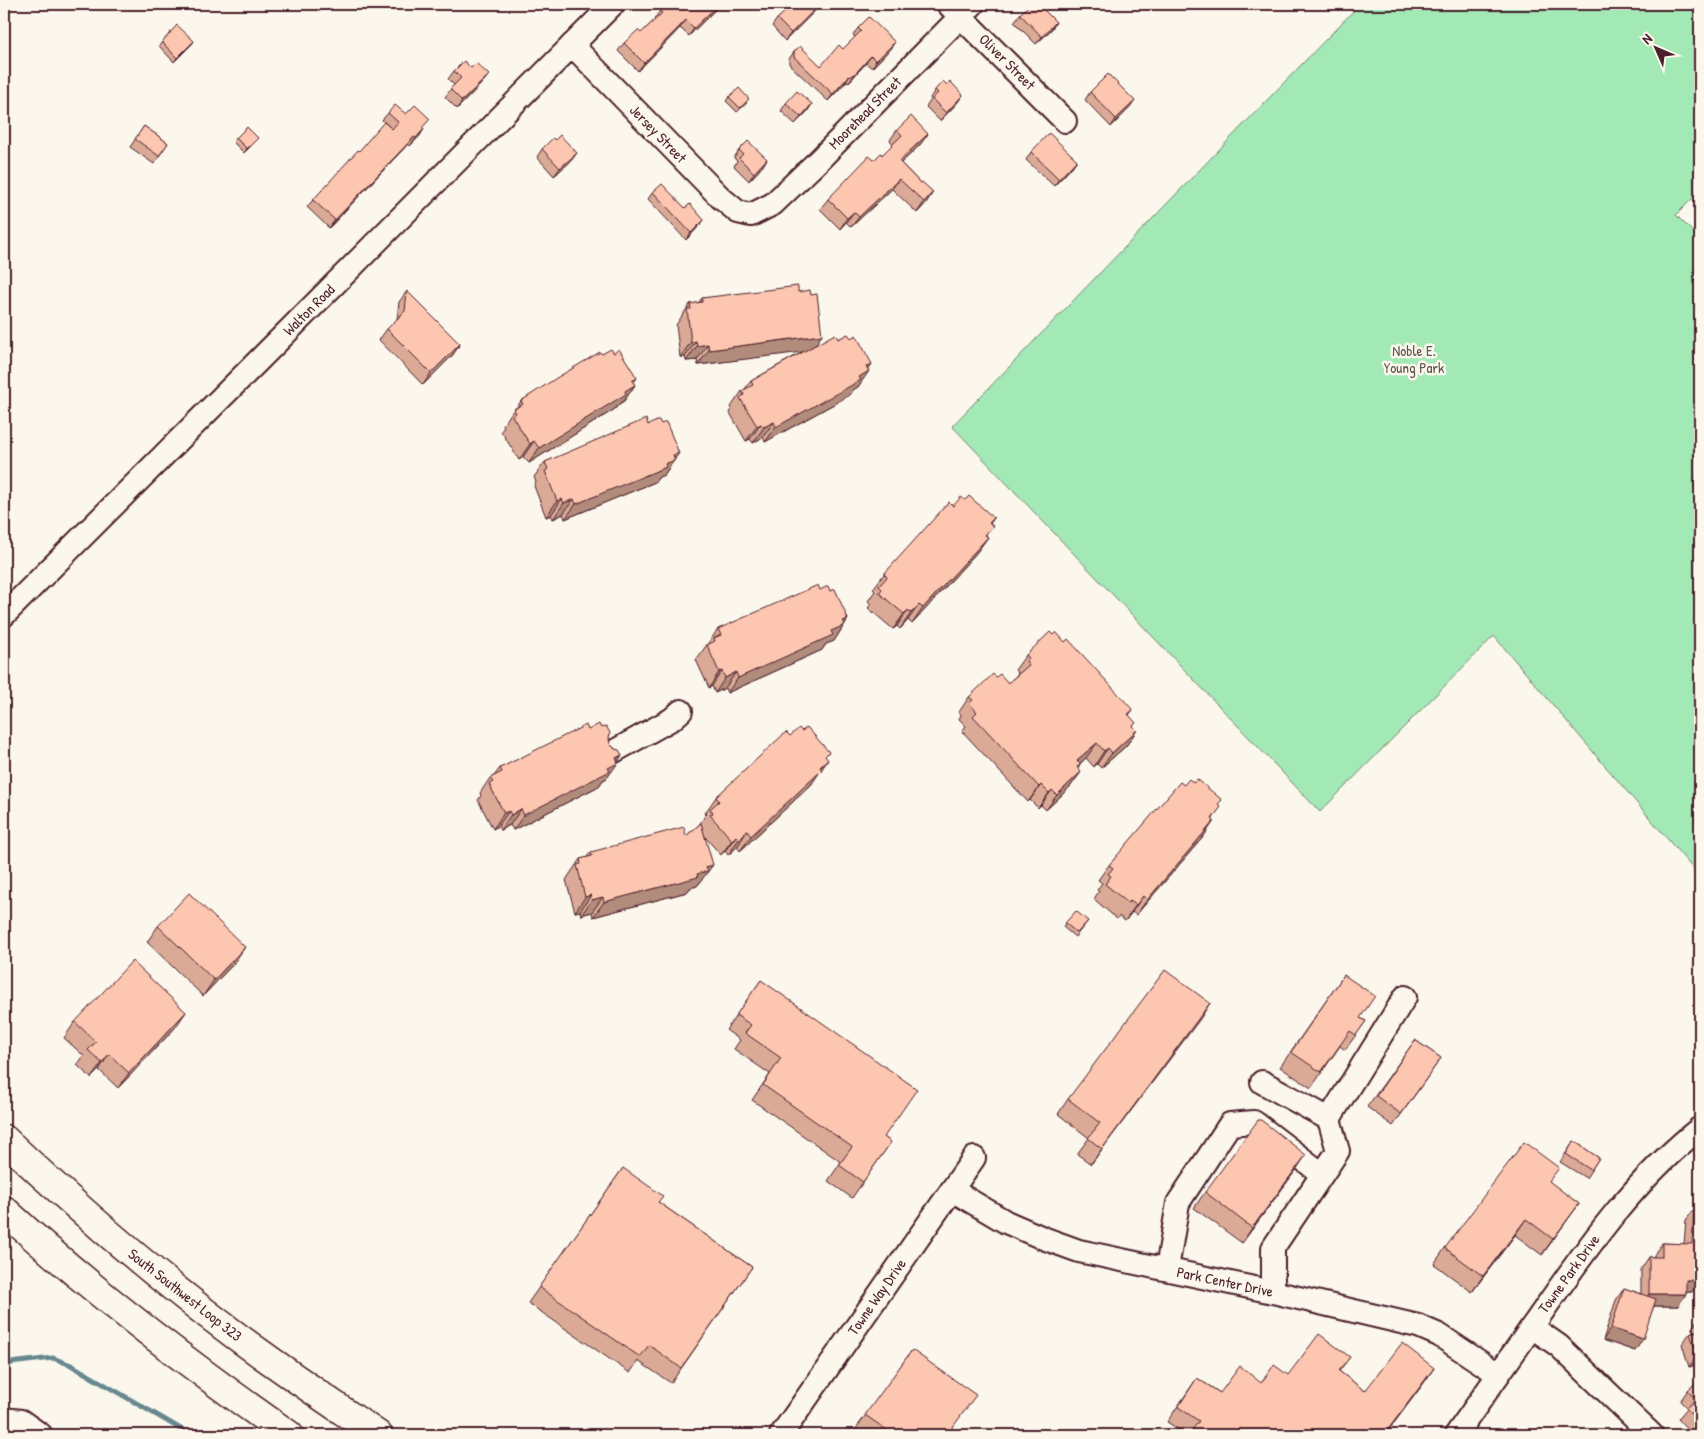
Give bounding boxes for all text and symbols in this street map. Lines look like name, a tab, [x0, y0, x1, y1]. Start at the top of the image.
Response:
north arrow	[1632, 22, 1682, 72]
street label: Oliver Street	[975, 29, 1041, 95]
text: N	[1637, 29, 1656, 48]
street label: Moorehead Street	[824, 71, 906, 154]
street label: Jersey Street	[625, 100, 692, 168]
street label: Walton Road	[278, 279, 339, 340]
park label: Noble E. Young Park	[1384, 340, 1444, 378]
street label: Towne Park Drive	[1533, 1230, 1604, 1317]
street label: South Southwest Loop 323	[124, 1243, 247, 1346]
street label: Towne Way Drive	[842, 1254, 911, 1339]
street label: Park Center Drive	[1175, 1261, 1275, 1302]

